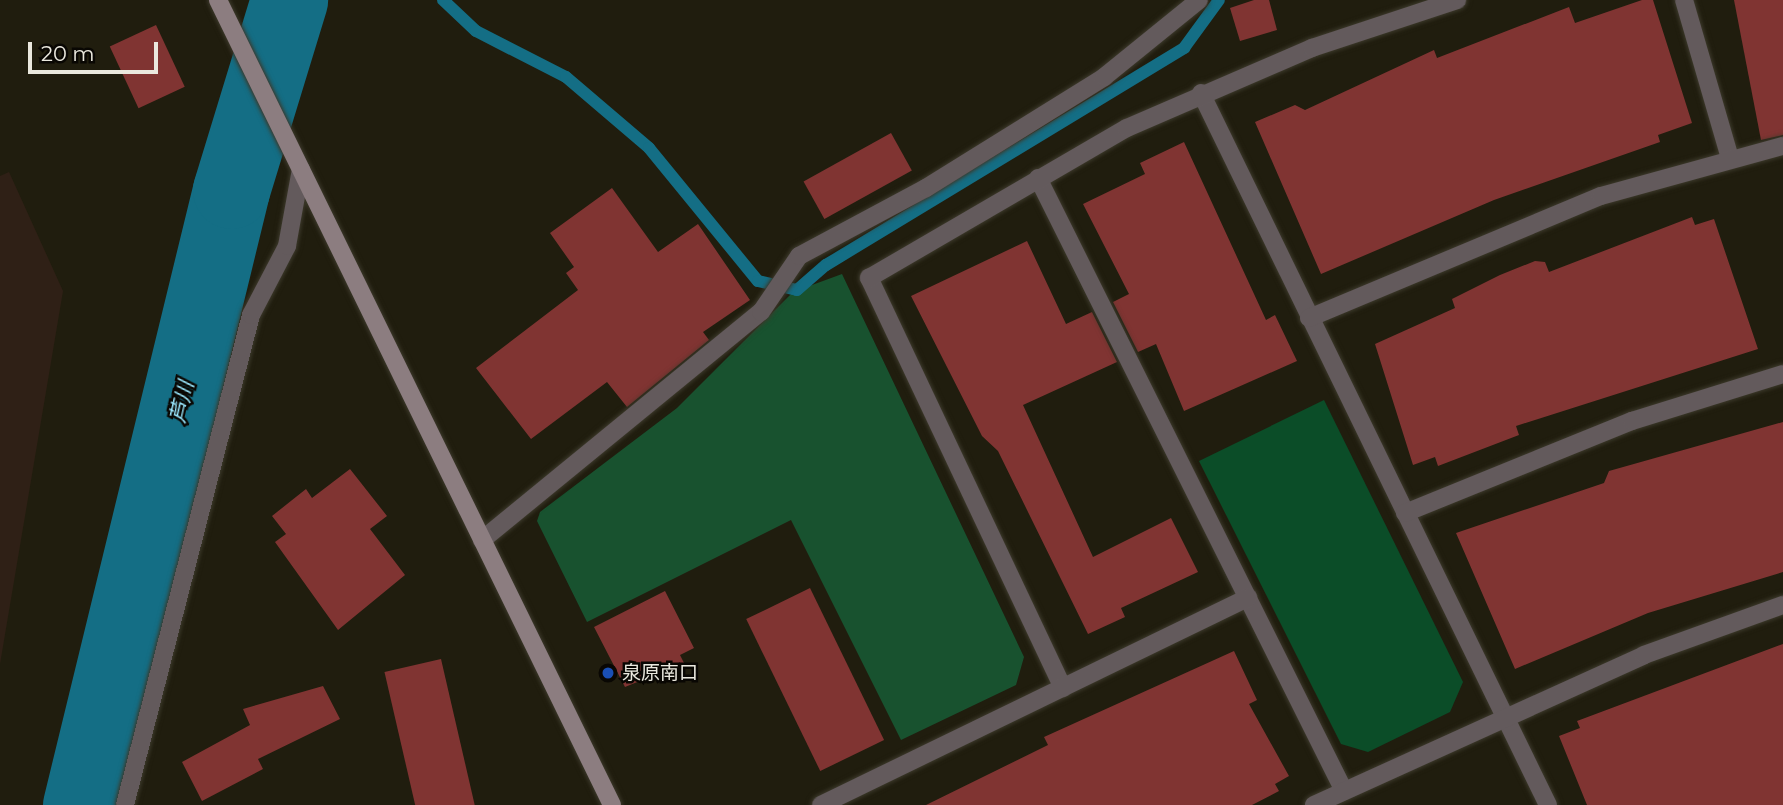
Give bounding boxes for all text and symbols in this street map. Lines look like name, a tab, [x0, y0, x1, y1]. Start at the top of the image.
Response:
scale bar	[32, 28, 161, 72]
text: 20 m	[41, 41, 95, 66]
water label: 芦川	[165, 379, 199, 425]
place label: 泉原南口	[622, 662, 698, 684]
marker: 泉原南口	[600, 665, 616, 681]

